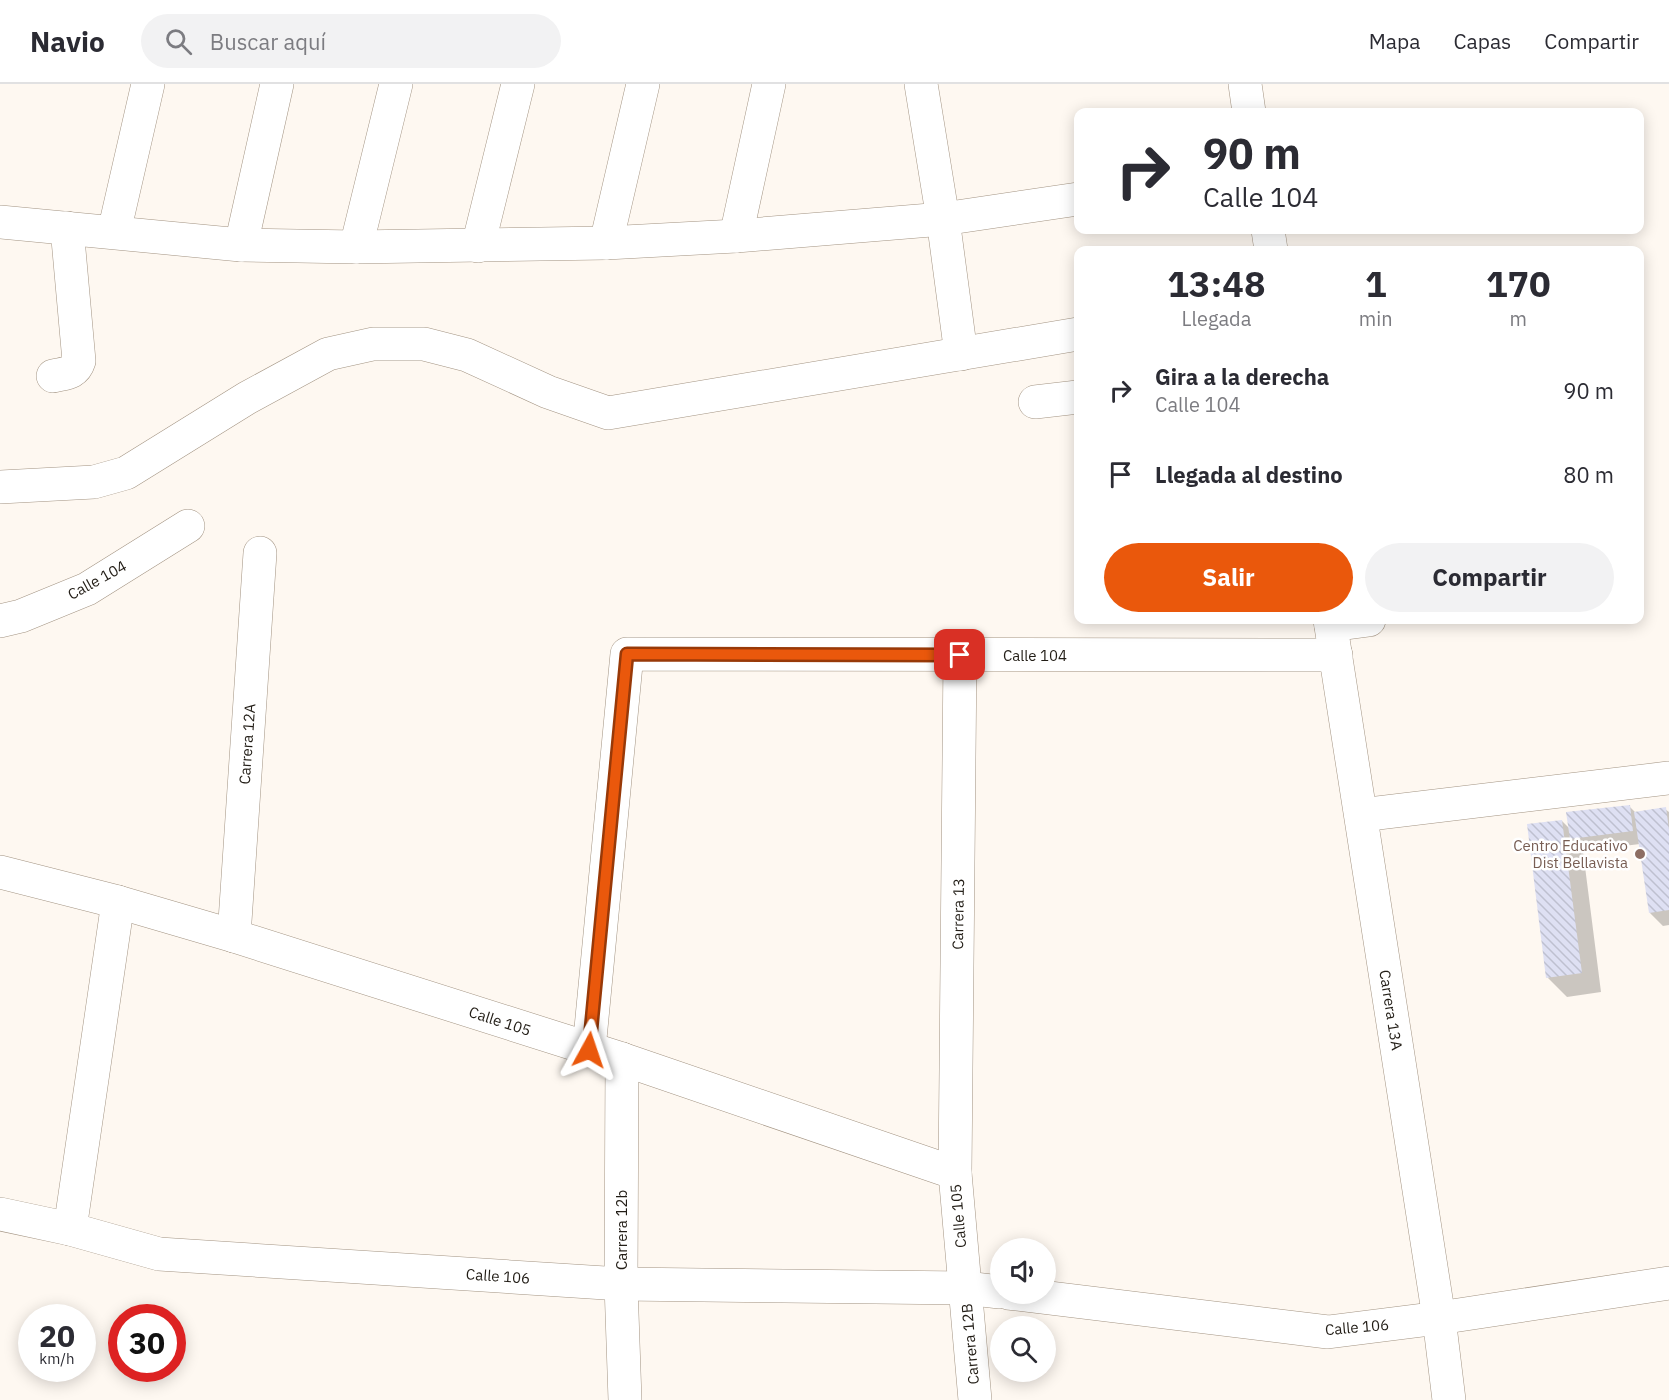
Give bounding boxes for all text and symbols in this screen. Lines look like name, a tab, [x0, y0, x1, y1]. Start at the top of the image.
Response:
search box	[141, 14, 561, 68]
text: Navio	[30, 23, 105, 60]
icon: search	[162, 25, 195, 58]
text: Buscar aquí	[210, 27, 326, 56]
text: Mapa	[1369, 27, 1420, 55]
text: Capas	[1453, 27, 1511, 55]
text: Compartir	[1544, 27, 1639, 55]
text: 90 m	[1203, 126, 1301, 181]
icon: right	[1104, 132, 1182, 210]
text: Calle 104	[1203, 179, 1319, 214]
text: 13:48	[1167, 260, 1266, 307]
text: 1	[1365, 260, 1387, 307]
text: 170	[1486, 260, 1551, 307]
text: Llegada	[1181, 305, 1251, 332]
text: min	[1359, 305, 1393, 332]
text: m	[1510, 305, 1527, 332]
text: Gira a la derecha	[1155, 362, 1329, 391]
icon: right	[1104, 374, 1137, 407]
text: 90 m	[1563, 376, 1614, 405]
text: Calle 104	[1155, 391, 1241, 418]
icon: arrive	[1104, 458, 1137, 491]
text: Llegada al destino	[1155, 460, 1343, 489]
text: 80 m	[1563, 460, 1614, 489]
button: Salir	[1104, 543, 1353, 612]
button: Compartir	[1365, 543, 1614, 612]
street label: Calle 104	[64, 556, 130, 604]
pin	[934, 629, 985, 680]
icon: arrive	[943, 638, 976, 671]
street label: Calle 104	[1003, 646, 1067, 665]
street label: Carrera 12A	[235, 703, 259, 785]
place label: Centro Educativo Dist Bellavista	[1513, 836, 1628, 872]
marker: Centro Educativo Dist Bellavista	[1633, 847, 1647, 861]
street label: Carrera 13	[948, 878, 968, 950]
street label: Carrera 13A	[1375, 968, 1407, 1052]
street label: Calle 105	[467, 1002, 533, 1040]
position arrow	[557, 1018, 621, 1082]
street label: Calle 105	[946, 1183, 970, 1249]
street label: Carrera 12b	[612, 1190, 631, 1270]
map controls	[990, 1238, 1056, 1382]
button: sound	[990, 1238, 1056, 1304]
street label: Calle 106	[465, 1264, 531, 1288]
street label: Carrera 12B	[957, 1303, 983, 1385]
speed limit sign: 30	[108, 1304, 186, 1382]
street label: Calle 106	[1324, 1315, 1390, 1339]
text: 20	[39, 1316, 75, 1355]
button: search	[990, 1316, 1056, 1382]
text: km/h	[39, 1349, 75, 1368]

